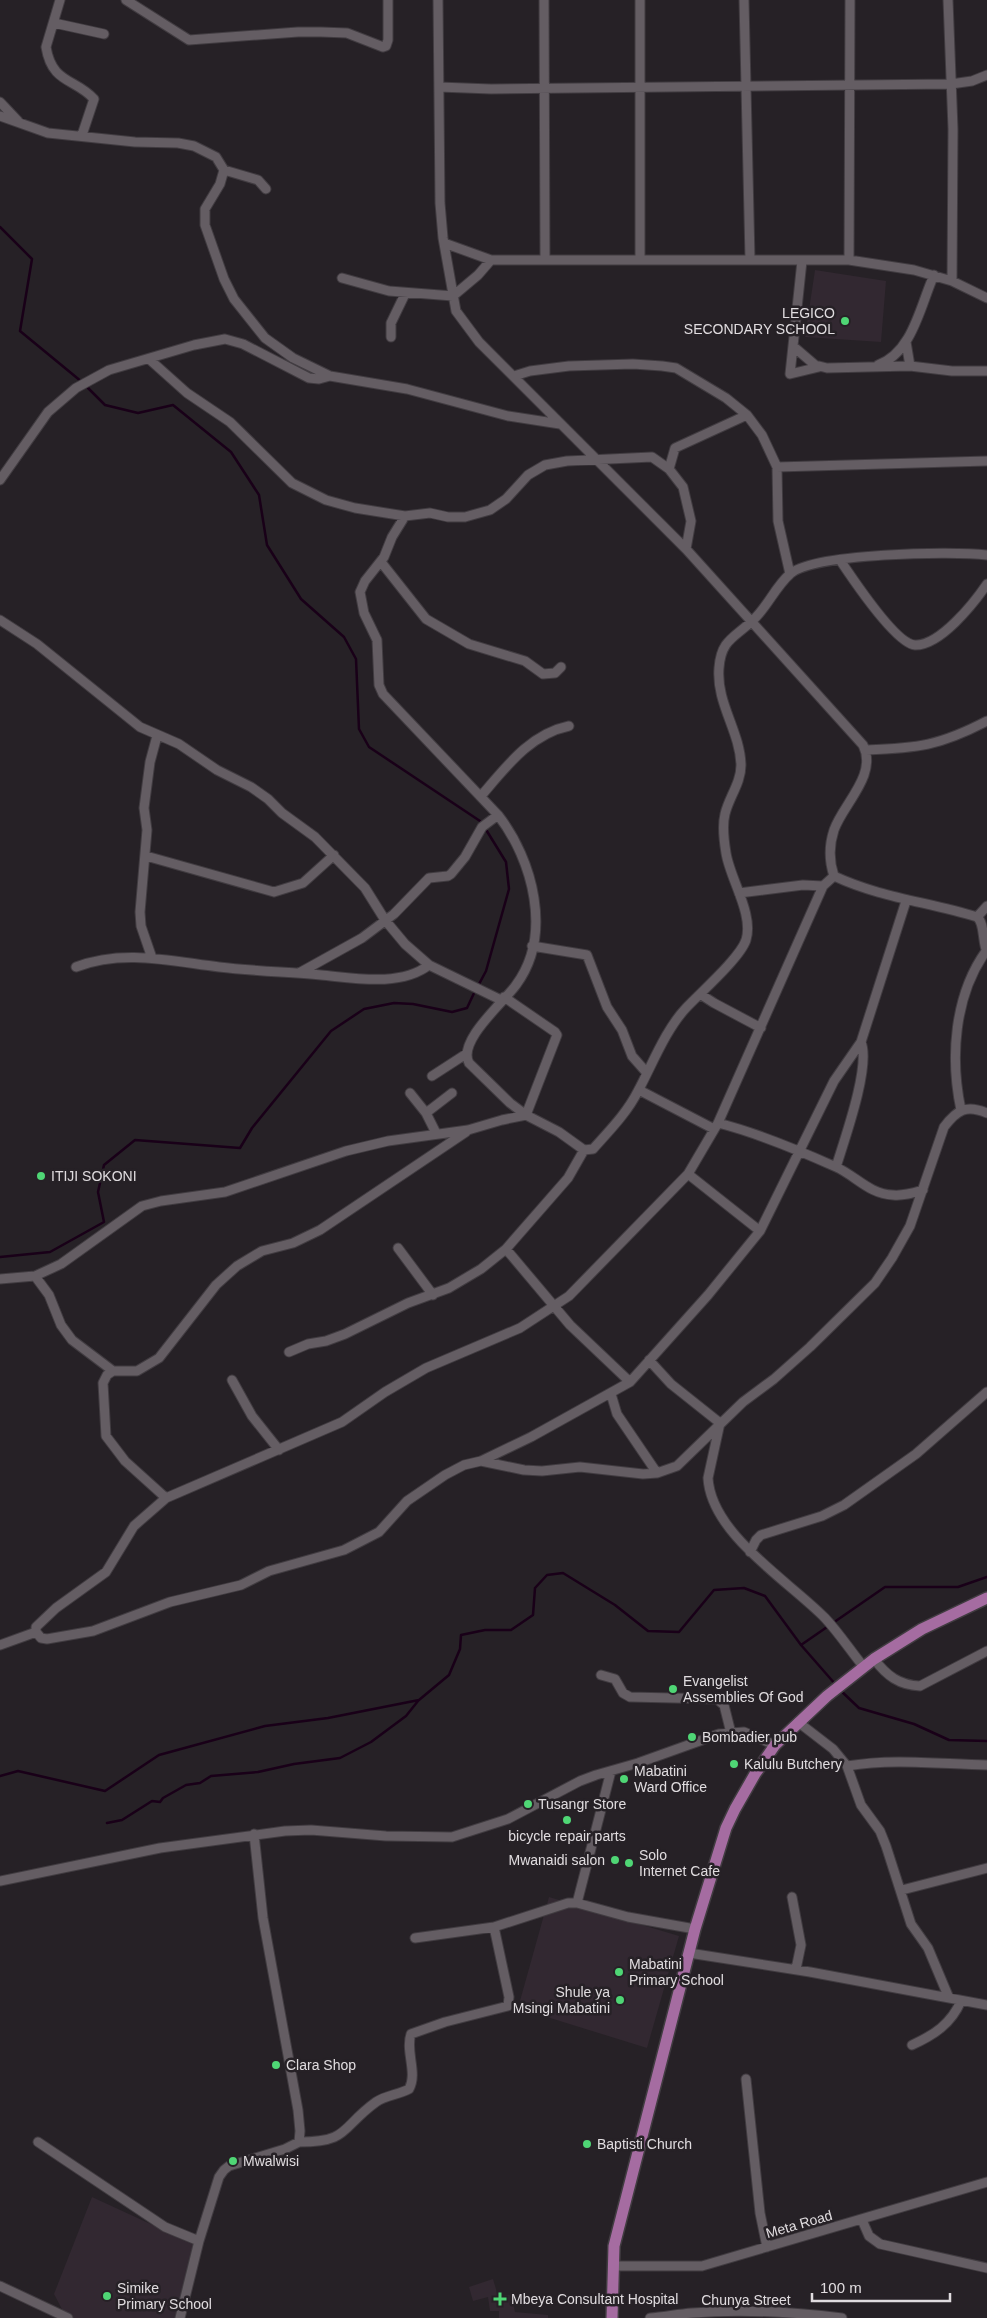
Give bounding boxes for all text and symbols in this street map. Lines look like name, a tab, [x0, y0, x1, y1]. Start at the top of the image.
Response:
place label: LEGICO SECONDARY SCHOOL	[684, 305, 835, 337]
marker: LEGICO SECONDARY SCHOOL	[839, 315, 851, 327]
place label: ITIJI SOKONI	[51, 1168, 137, 1184]
marker: ITIJI SOKONI	[35, 1170, 47, 1182]
place label: Evangelist Assemblies Of God	[683, 1673, 804, 1705]
marker: Evangelist Assemblies Of God	[667, 1683, 679, 1695]
place label: Bombadier pub	[702, 1729, 797, 1745]
marker: Bombadier pub	[686, 1731, 698, 1743]
place label: Kalulu Butchery	[744, 1756, 842, 1772]
marker: Kalulu Butchery	[728, 1758, 740, 1770]
place label: Mabatini Ward Office	[634, 1763, 707, 1795]
marker: Mabatini Ward Office	[618, 1773, 630, 1785]
place label: Tusangr Store	[538, 1796, 626, 1812]
marker: Tusangr Store	[522, 1798, 534, 1810]
marker: bicycle repair parts	[561, 1814, 573, 1826]
place label: bicycle repair parts	[508, 1828, 626, 1844]
place label: Solo Internet Cafe	[639, 1847, 720, 1879]
place label: Mwanaidi salon	[509, 1852, 605, 1868]
marker: Mwanaidi salon	[609, 1854, 621, 1866]
marker: Solo Internet Cafe	[623, 1857, 635, 1869]
place label: Mabatini Primary School	[629, 1956, 724, 1988]
marker: Mabatini Primary School	[613, 1966, 625, 1978]
place label: Shule ya Msingi Mabatini	[513, 1984, 610, 2016]
marker: Shule ya Msingi Mabatini	[614, 1994, 626, 2006]
place label: Clara Shop	[286, 2057, 356, 2073]
marker: Clara Shop	[270, 2059, 282, 2071]
place label: Baptisti Church	[597, 2136, 692, 2152]
marker: Baptisti Church	[581, 2138, 593, 2150]
place label: Mwalwisi	[243, 2153, 299, 2169]
marker: Mwalwisi	[227, 2155, 239, 2167]
street label: Meta Road	[764, 2207, 834, 2241]
scale bar	[812, 2270, 950, 2302]
text: 100 m	[820, 2279, 862, 2296]
place label: Simike Primary School	[117, 2280, 212, 2312]
marker: Simike Primary School	[101, 2290, 113, 2302]
place label: Mbeya Consultant Hospital	[511, 2291, 678, 2307]
marker: Mbeya Consultant Hospital	[493, 2292, 507, 2306]
street label: Chunya Street	[701, 2292, 791, 2308]

